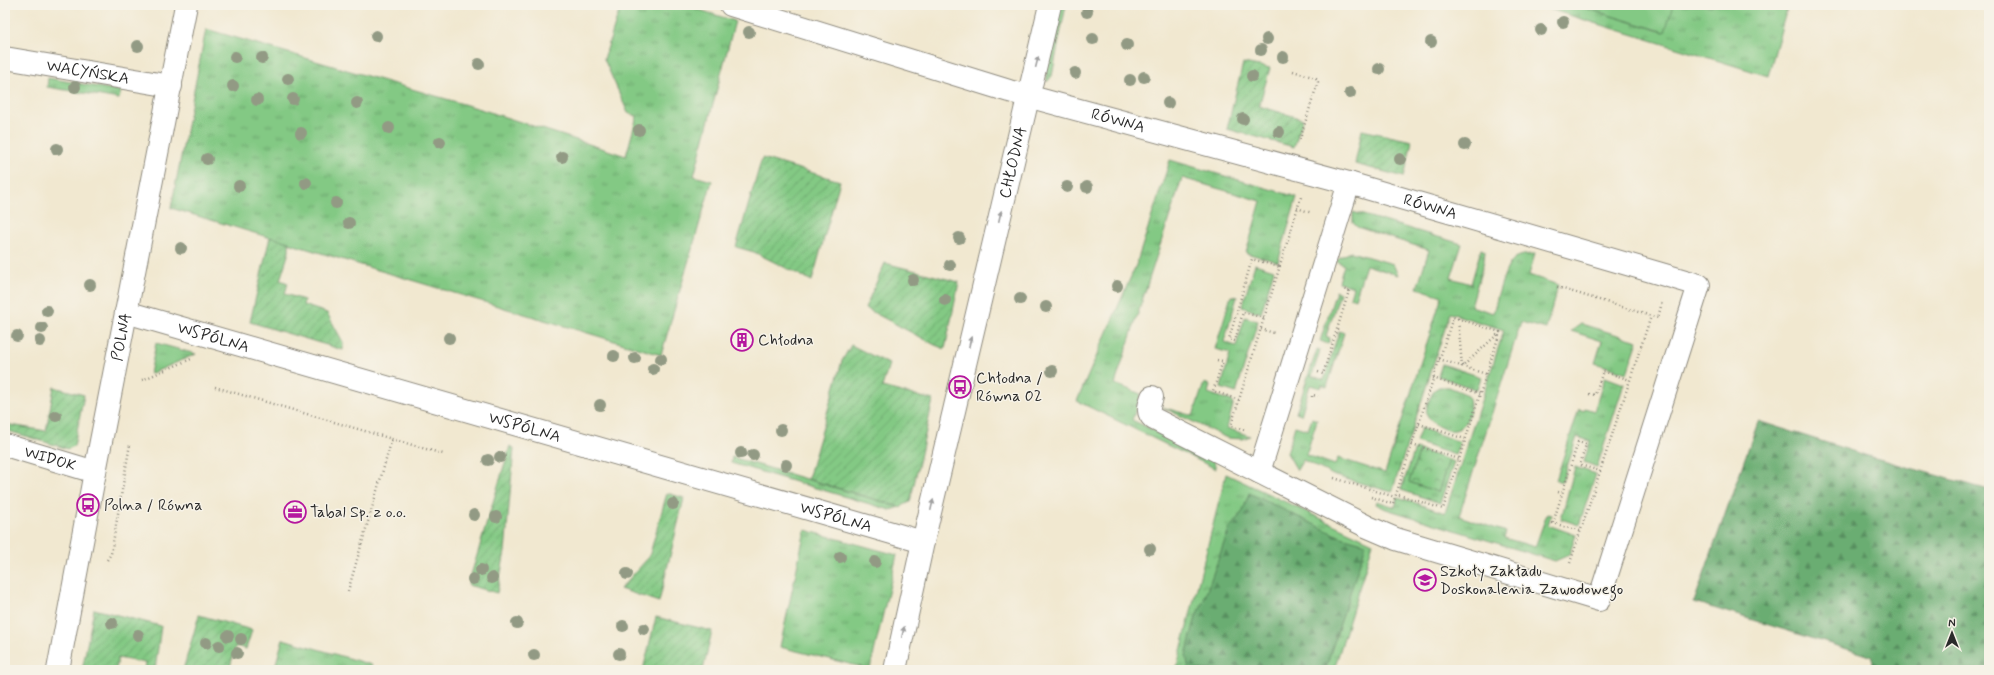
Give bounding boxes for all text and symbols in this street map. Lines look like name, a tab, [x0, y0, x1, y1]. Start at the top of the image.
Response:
street label: WACYŃSKA	[45, 55, 131, 89]
one-way arrow	[1034, 56, 1040, 68]
street label: RÓWNA	[1089, 103, 1147, 138]
street label: CHŁODNA	[994, 124, 1031, 201]
street label: RÓWNA	[1401, 189, 1460, 224]
one-way arrow	[998, 210, 1004, 222]
street label: POLNA	[106, 311, 136, 363]
street label: WSPÓLNA	[175, 317, 252, 358]
building icon: Chłodna	[729, 327, 755, 353]
place label: Chłodna	[758, 330, 814, 351]
one-way arrow	[968, 336, 974, 349]
place label: Chłodna / Równa 02	[976, 368, 1043, 407]
bus stop icon: Chłodna / Równa 02	[947, 374, 973, 400]
street label: WSPÓLNA	[486, 407, 563, 447]
street label: WIDOK	[22, 441, 78, 476]
bus stop icon: Polna / Równa	[75, 492, 101, 518]
place label: Polna / Równa	[104, 495, 202, 516]
street label: WSPÓLNA	[797, 497, 875, 537]
office icon: Tabal Sp. z o.o.	[282, 499, 308, 525]
one-way arrow	[929, 499, 935, 511]
place label: Tabal Sp. z o.o.	[310, 502, 406, 523]
place label: Szkoły Zakładu Doskonalenia Zawodowego	[1440, 561, 1623, 601]
school or university icon: Szkoły Zakładu Doskonalenia Zawodowego	[1412, 567, 1438, 593]
north arrow	[1932, 613, 1972, 653]
text: N	[1948, 617, 1956, 631]
one-way arrow	[901, 626, 907, 638]

